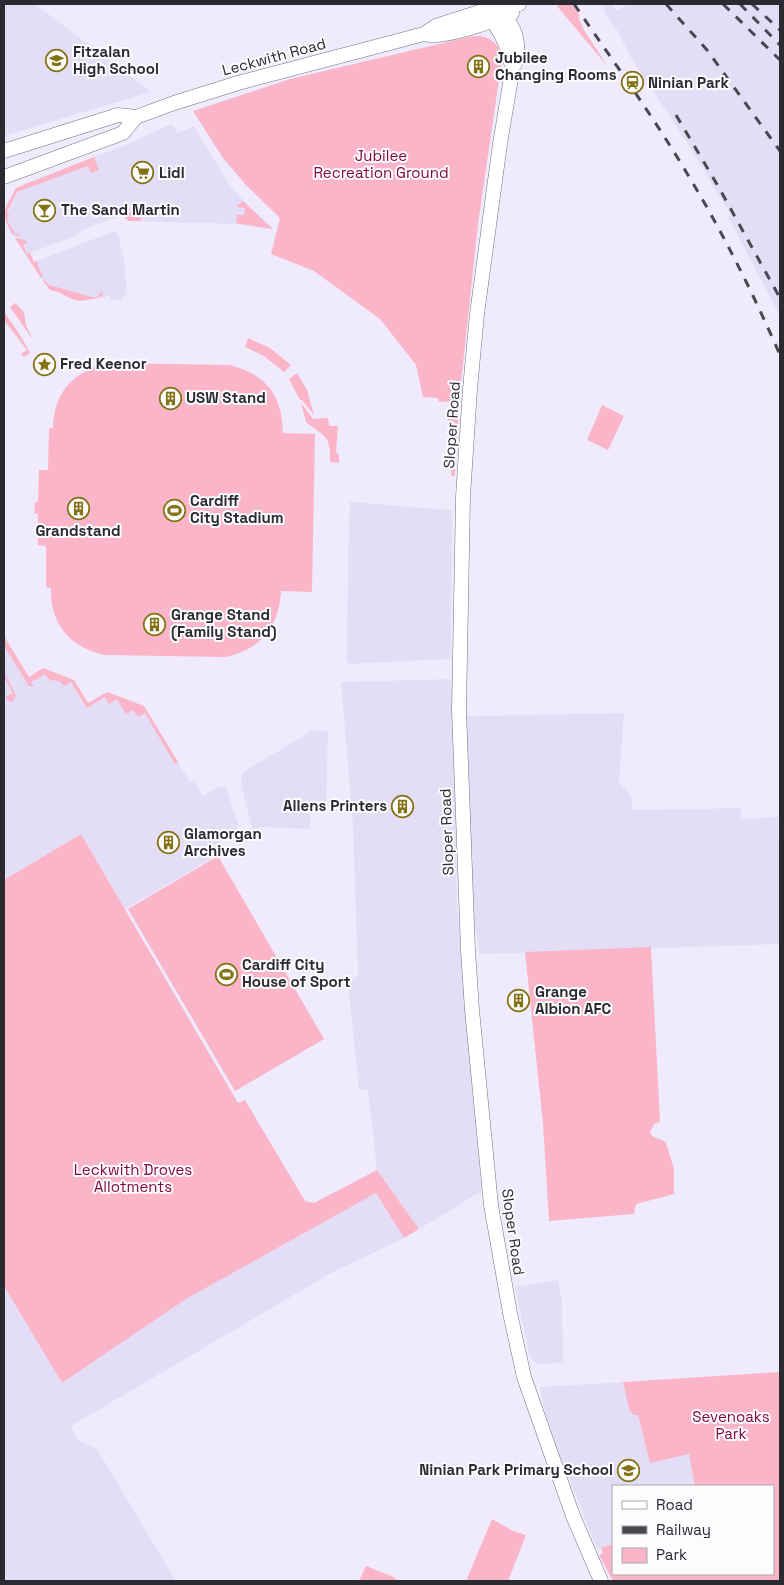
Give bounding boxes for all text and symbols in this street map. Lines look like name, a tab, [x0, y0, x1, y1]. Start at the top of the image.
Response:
street label: Leckwith Road	[220, 34, 328, 79]
place label: Fitzalan High School	[73, 42, 159, 78]
place label: Jubilee Changing Rooms	[495, 48, 617, 84]
school or university icon: Fitzalan High School	[45, 49, 69, 73]
building icon: Jubilee Changing Rooms	[467, 55, 491, 79]
station icon: Ninian Park	[620, 71, 644, 95]
place label: Ninian Park	[648, 73, 730, 92]
park label: Jubilee Recreation Ground	[313, 146, 449, 182]
supermarket icon: Lidl	[131, 161, 155, 185]
place label: Lidl	[159, 163, 185, 182]
bar icon: The Sand Martin	[33, 198, 57, 222]
place label: The Sand Martin	[61, 200, 180, 219]
place icon: Fred Keenor	[32, 352, 56, 376]
place label: Fred Keenor	[60, 354, 147, 373]
street label: Sloper Road	[439, 381, 464, 469]
building icon: USW Stand	[158, 386, 182, 410]
place label: USW Stand	[186, 388, 266, 407]
place label: Cardiff City Stadium	[190, 491, 284, 527]
building icon: Grandstand	[66, 496, 90, 520]
sports icon: Cardiff City Stadium	[162, 498, 186, 522]
place label: Grandstand	[35, 521, 121, 540]
place label: Grange Stand (Family Stand)	[171, 605, 277, 641]
building icon: Grange Stand (Family Stand)	[143, 612, 167, 636]
street label: Sloper Road	[435, 788, 458, 876]
building icon: Allens Printers	[391, 794, 415, 818]
place label: Allens Printers	[283, 796, 387, 815]
place label: Glamorgan Archives	[184, 824, 262, 860]
building icon: Glamorgan Archives	[156, 831, 180, 855]
place label: Cardiff City House of Sport	[242, 955, 351, 991]
sports icon: Cardiff City House of Sport	[214, 962, 238, 986]
place label: Grange Albion AFC	[535, 982, 612, 1018]
building icon: Grange Albion AFC	[507, 989, 531, 1013]
park label: Leckwith Droves Allotments	[74, 1160, 192, 1196]
street label: Sloper Road	[498, 1188, 529, 1276]
park label: Sevenoaks Park	[692, 1407, 770, 1443]
school or university icon: Ninian Park Primary School	[617, 1458, 641, 1482]
place label: Ninian Park Primary School	[419, 1460, 613, 1479]
legend	[612, 1485, 774, 1575]
text: Road	[656, 1495, 693, 1514]
text: Railway	[656, 1520, 711, 1539]
text: Park	[656, 1545, 687, 1564]

